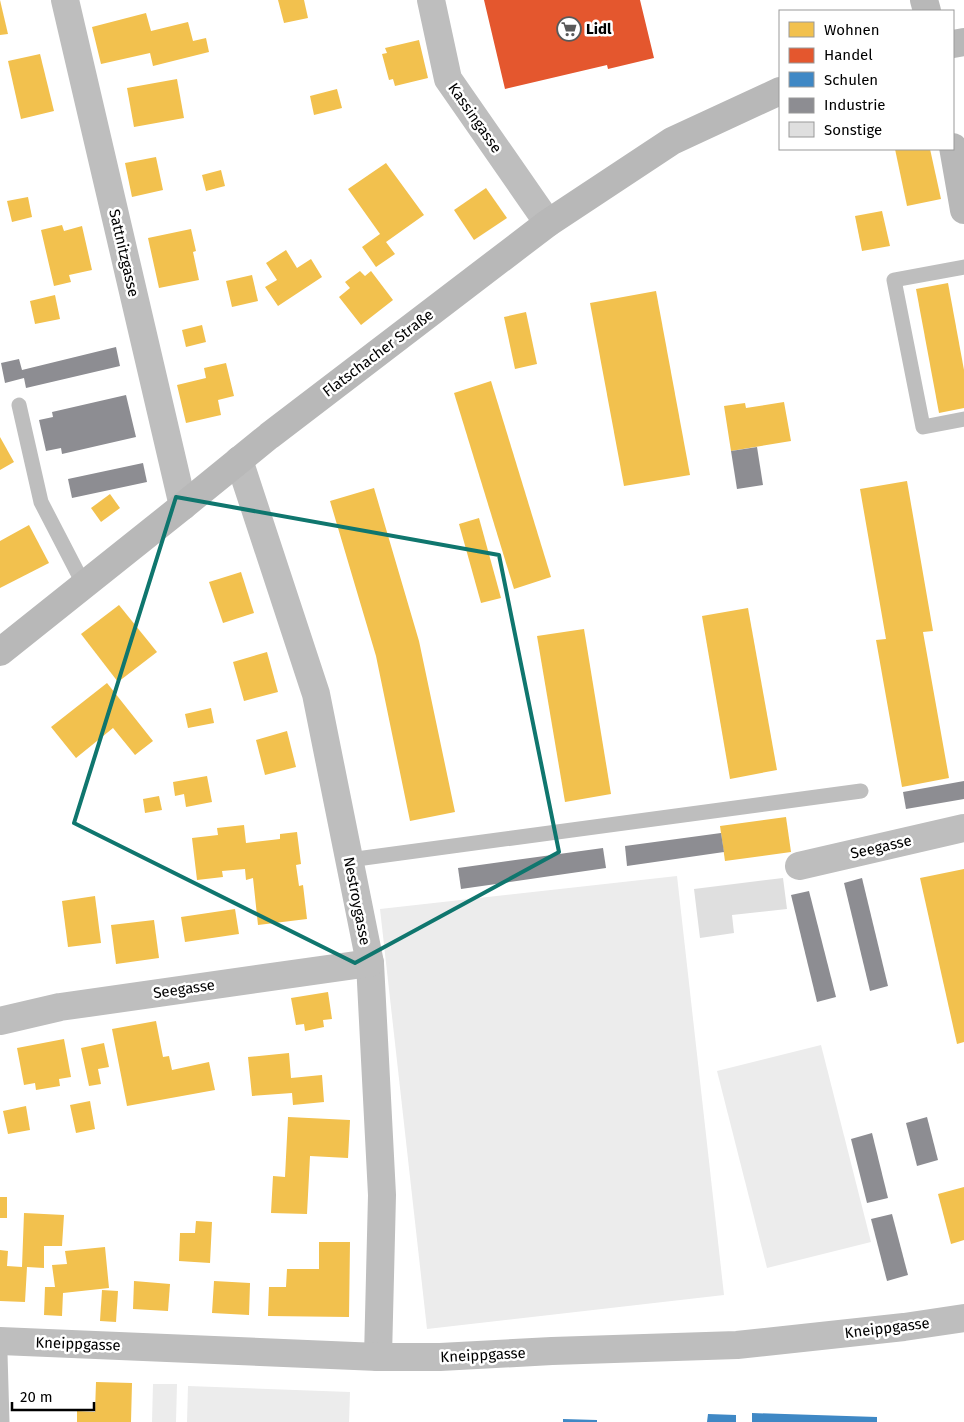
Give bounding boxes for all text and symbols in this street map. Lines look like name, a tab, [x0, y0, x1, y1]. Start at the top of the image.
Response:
legend	[779, 10, 954, 150]
supermarket icon: Lidl	[556, 16, 582, 42]
place label: Lidl	[586, 20, 612, 38]
text: Wohnen	[824, 21, 880, 39]
text: Handel	[824, 46, 873, 64]
text: Schulen	[824, 71, 878, 89]
street label: Kassingasse	[444, 80, 506, 156]
text: Industrie	[824, 96, 886, 114]
text: Sonstige	[824, 121, 882, 139]
street label: Sattnitzgasse	[105, 207, 143, 299]
street label: Flatschacher Straße	[319, 305, 437, 401]
street label: Seegasse	[849, 831, 913, 863]
street label: Nestroygasse	[340, 855, 374, 947]
street label: Seegasse	[152, 976, 216, 1002]
street label: Kneippgasse	[844, 1314, 930, 1342]
street label: Kneippgasse	[35, 1334, 121, 1354]
street label: Kneippgasse	[440, 1344, 526, 1366]
scale bar	[12, 1380, 95, 1412]
text: 20 m	[20, 1388, 53, 1406]

